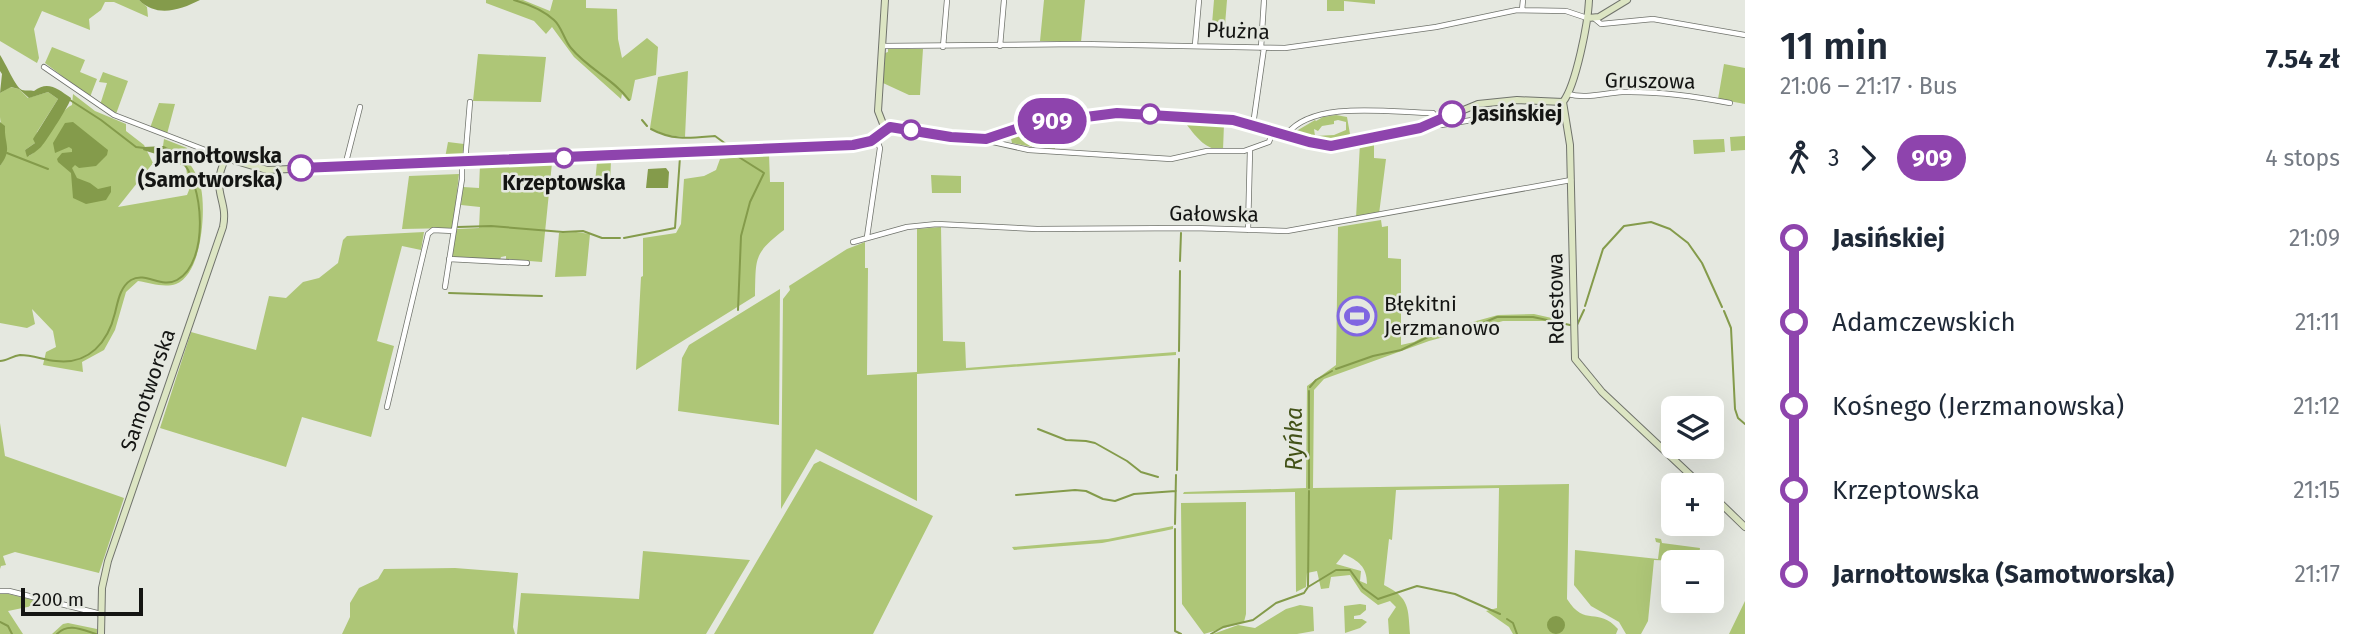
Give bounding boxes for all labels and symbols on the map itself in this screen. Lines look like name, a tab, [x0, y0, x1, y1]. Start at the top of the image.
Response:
street label: Płużna	[1206, 17, 1270, 45]
street label: Gruszowa	[1604, 67, 1696, 95]
line badge: 909	[1012, 98, 1092, 144]
marker: Jasińskiej	[1439, 101, 1465, 127]
place label: Jasińskiej	[1470, 101, 1562, 127]
unlabelled marker	[1140, 104, 1160, 124]
unlabelled marker	[901, 120, 921, 140]
place label: Jarnołtowska (Samotworska)	[138, 143, 282, 193]
marker: Krzeptowska	[554, 148, 574, 168]
marker: Jarnołtowska (Samotworska)	[288, 155, 314, 181]
place label: Krzeptowska	[502, 170, 626, 196]
street label: Gałowska	[1169, 200, 1259, 228]
street label: Rdestowa	[1542, 253, 1570, 345]
place label: Błękitni Jerzmanowo	[1384, 291, 1500, 341]
sports icon: Błękitni Jerzmanowo	[1336, 295, 1378, 337]
street label: Samotworska	[115, 325, 181, 455]
water label: Ryńka	[1280, 407, 1308, 471]
scale bar	[21, 585, 144, 617]

